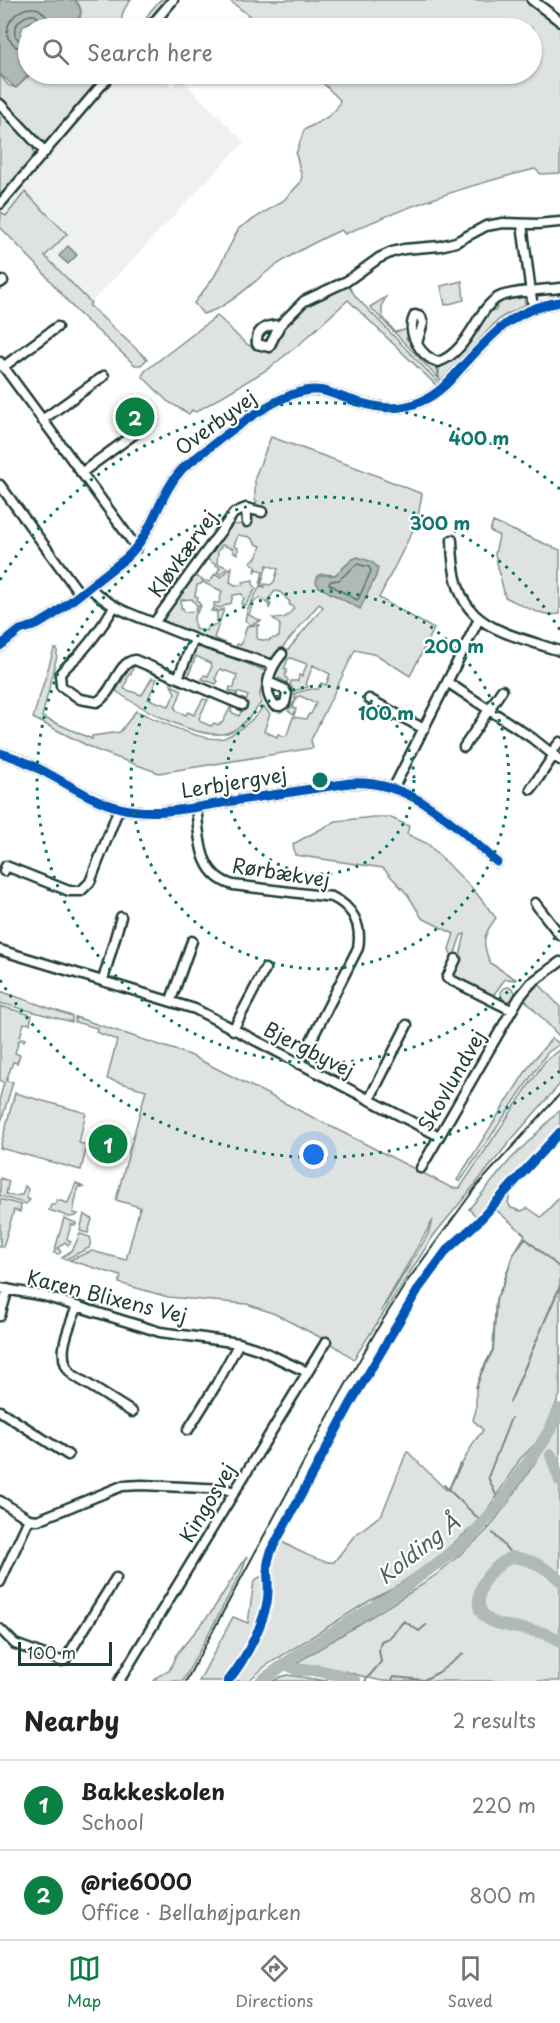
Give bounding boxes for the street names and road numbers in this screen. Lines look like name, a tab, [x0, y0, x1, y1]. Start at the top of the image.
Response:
street label: Overbyvej	[168, 382, 262, 462]
street label: Kløvkærvej	[140, 504, 224, 603]
street label: Lerbjergvej	[179, 759, 289, 805]
street label: Rørbækvej	[230, 849, 332, 895]
street label: Bjergbyvej	[259, 1013, 360, 1085]
street label: Skovlundvej	[410, 1024, 492, 1137]
street label: Karen Blixens Vej	[24, 1262, 190, 1330]
street label: Kingosvej	[172, 1457, 243, 1548]

